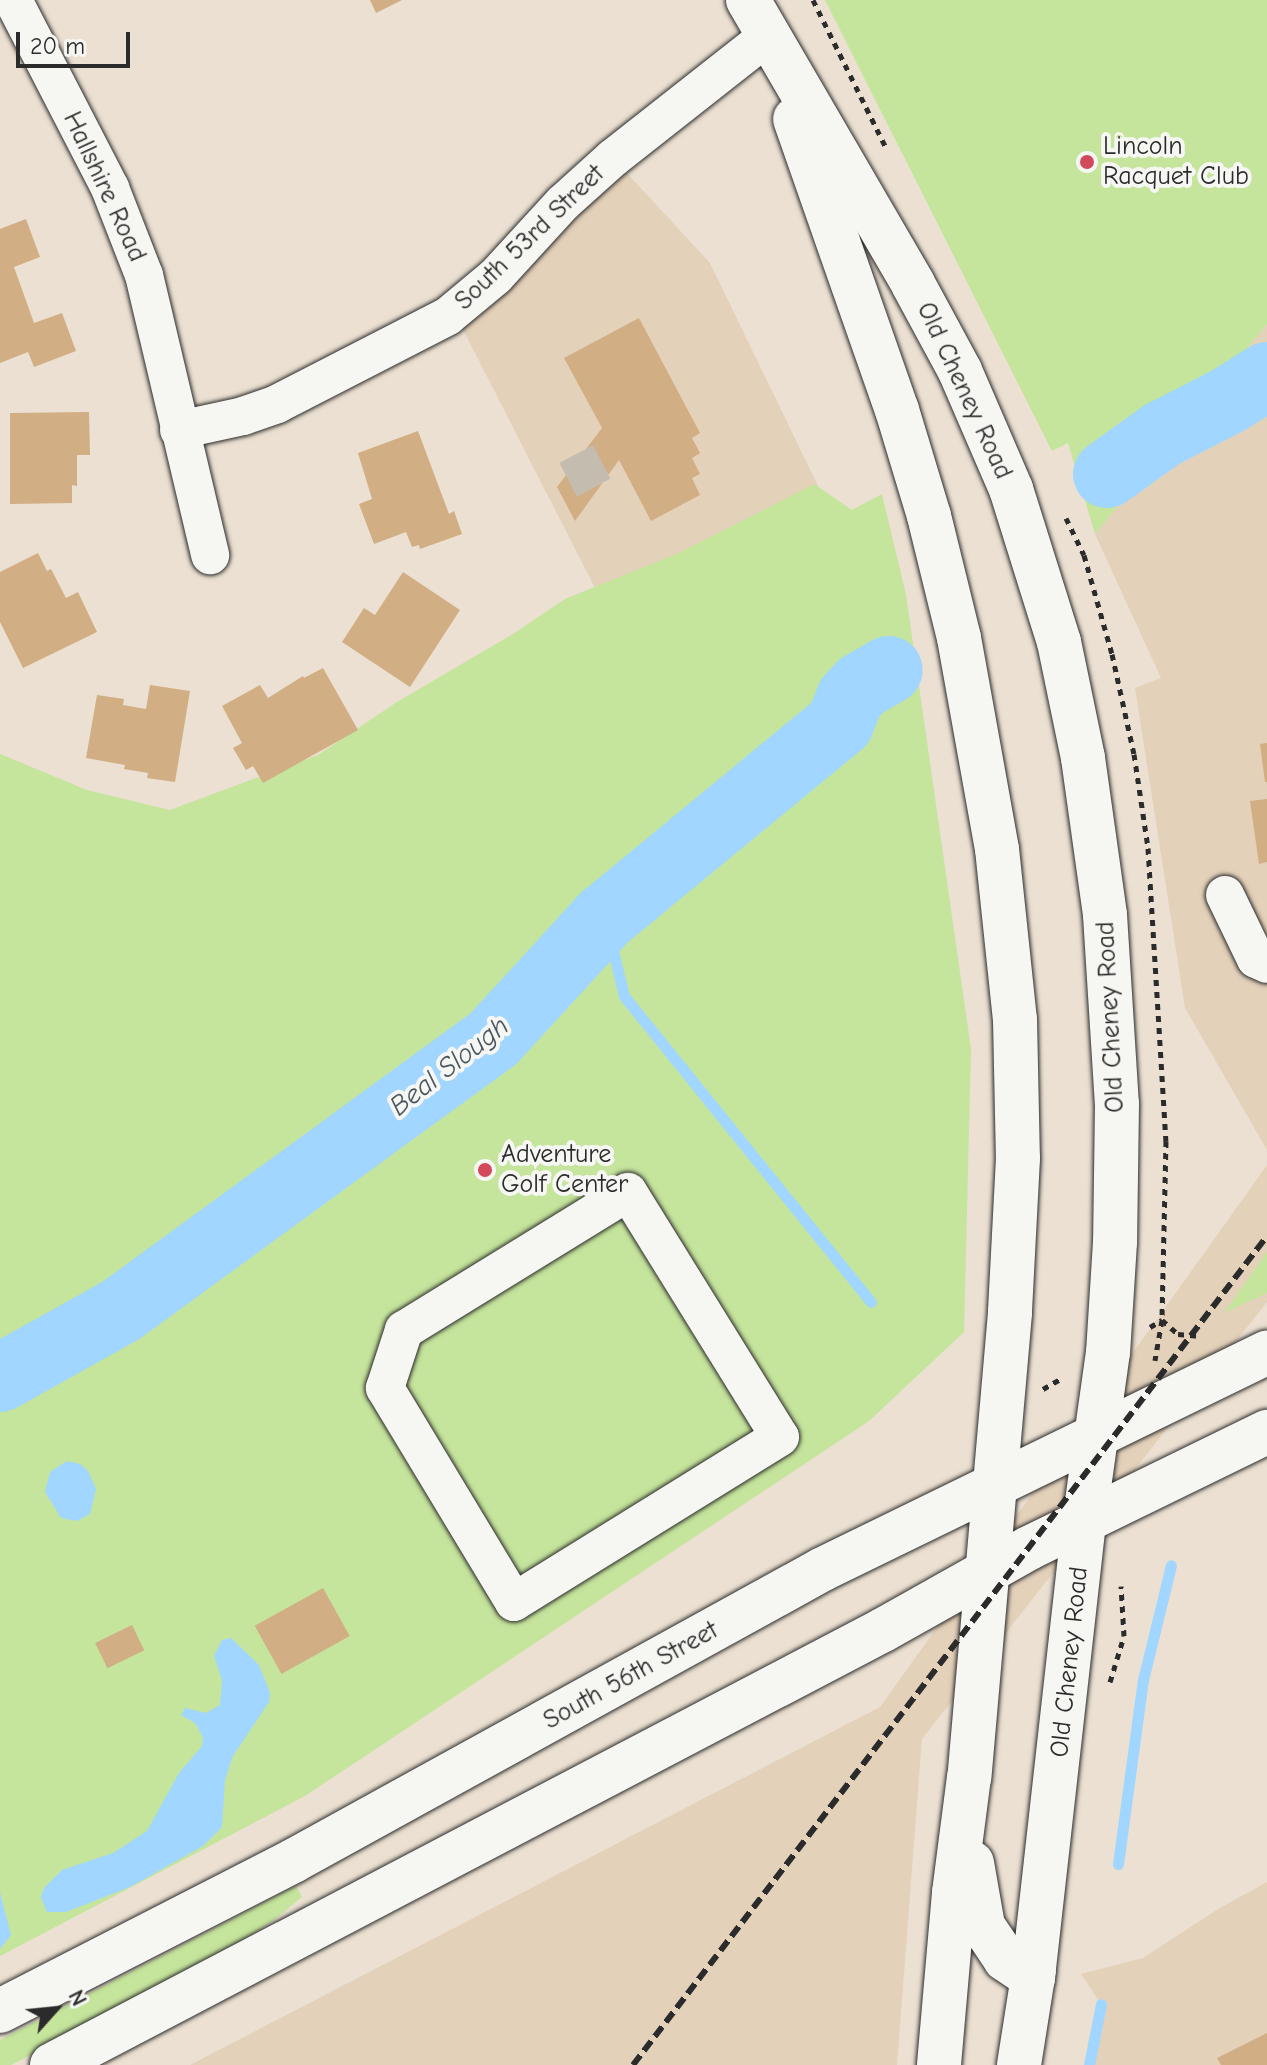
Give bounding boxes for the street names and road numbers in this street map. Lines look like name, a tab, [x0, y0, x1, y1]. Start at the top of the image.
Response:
street label: Hallshire Road	[56, 107, 152, 267]
street label: South 53rd Street	[449, 159, 611, 317]
street label: Old Cheney Road	[909, 298, 1019, 484]
street label: Old Cheney Road	[1090, 920, 1132, 1114]
street label: Old Cheney Road	[1044, 1565, 1096, 1759]
street label: South 56th Street	[538, 1615, 724, 1737]

